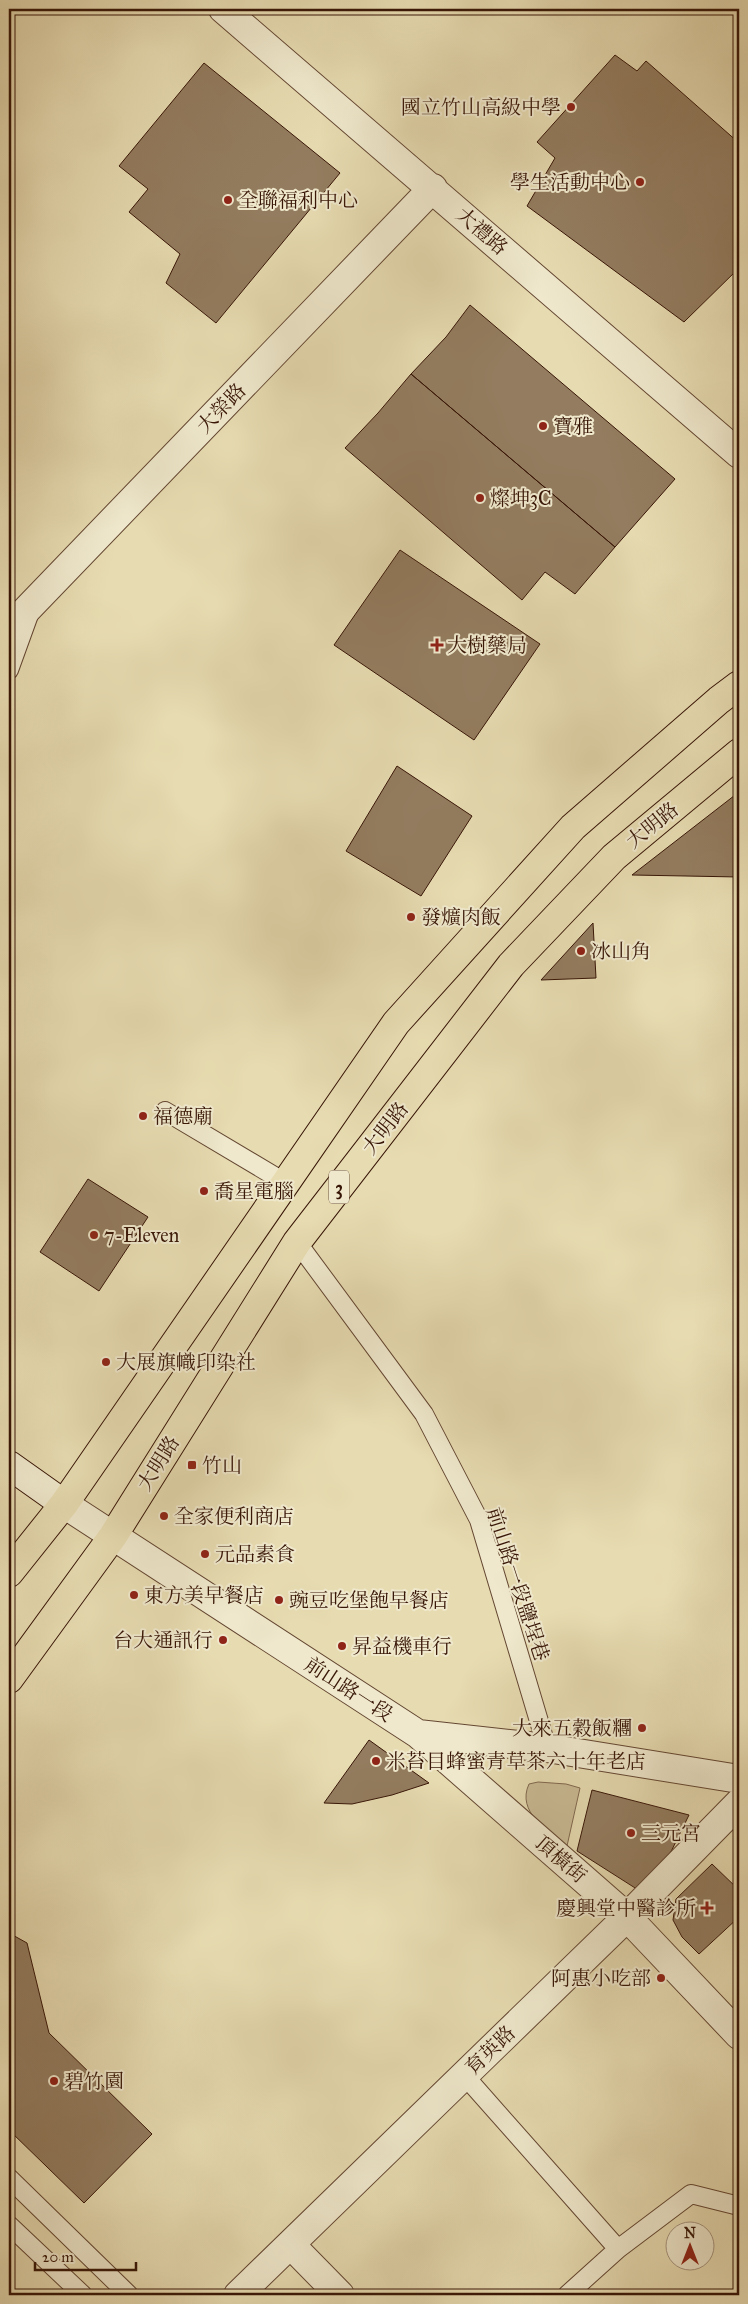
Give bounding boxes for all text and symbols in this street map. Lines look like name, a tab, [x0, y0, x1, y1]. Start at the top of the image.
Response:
place label: 國立竹山高級中學	[401, 95, 561, 119]
marker: 國立竹山高級中學	[565, 101, 577, 113]
place label: 學生活動中心	[510, 170, 630, 194]
marker: 學生活動中心	[634, 176, 646, 188]
place label: 全聯福利中心	[238, 188, 358, 212]
marker: 全聯福利中心	[222, 194, 234, 206]
street label: 大禮路	[451, 202, 513, 260]
street label: 大榮路	[192, 378, 250, 438]
place label: 寶雅	[553, 414, 593, 438]
marker: 寶雅	[537, 420, 549, 432]
place label: 燦坤3C	[490, 486, 552, 510]
marker: 燦坤3C	[474, 492, 486, 504]
place label: 大樹藥局	[447, 633, 527, 657]
marker: 大樹藥局	[431, 639, 443, 651]
street label: 大明路	[621, 797, 683, 853]
place label: 發爌肉飯	[421, 905, 501, 929]
marker: 發爌肉飯	[405, 911, 417, 923]
place label: 冰山角	[591, 939, 651, 963]
marker: 冰山角	[575, 945, 587, 957]
street label: 大明路	[357, 1097, 413, 1159]
place label: 福德廟	[153, 1104, 213, 1128]
marker: 福德廟	[137, 1110, 149, 1122]
road number: 3	[329, 1170, 349, 1204]
place label: 喬星電腦	[214, 1179, 294, 1203]
marker: 喬星電腦	[198, 1185, 210, 1197]
place label: 7-Eleven	[104, 1223, 179, 1247]
marker: 7-Eleven	[88, 1229, 100, 1241]
place label: 大展旗幟印染社	[116, 1350, 256, 1374]
marker: 大展旗幟印染社	[100, 1356, 112, 1368]
street label: 大明路	[132, 1431, 184, 1495]
place label: 竹山	[202, 1453, 242, 1477]
marker: 竹山	[186, 1459, 198, 1471]
place label: 全家便利商店	[174, 1504, 294, 1528]
street label: 前山路一段鹽埕巷	[482, 1504, 554, 1664]
marker: 全家便利商店	[158, 1510, 170, 1522]
place label: 元品素食	[215, 1542, 295, 1566]
marker: 元品素食	[199, 1548, 211, 1560]
place label: 東方美早餐店	[144, 1583, 264, 1607]
place label: 豌豆吃堡飽早餐店	[289, 1588, 449, 1612]
marker: 東方美早餐店	[128, 1589, 140, 1601]
marker: 豌豆吃堡飽早餐店	[273, 1594, 285, 1606]
place label: 台大通訊行	[113, 1628, 213, 1652]
marker: 台大通訊行	[217, 1634, 229, 1646]
place label: 昇益機車行	[352, 1634, 452, 1658]
marker: 昇益機車行	[336, 1640, 348, 1652]
street label: 前山路一段	[301, 1652, 397, 1726]
place label: 大來五穀飯糰	[512, 1716, 632, 1740]
marker: 大來五穀飯糰	[636, 1722, 648, 1734]
place label: 米苔目蜂蜜青草茶六十年老店	[386, 1749, 646, 1773]
marker: 米苔目蜂蜜青草茶六十年老店	[370, 1755, 382, 1767]
place label: 三元宮	[641, 1821, 701, 1845]
marker: 三元宮	[625, 1827, 637, 1839]
street label: 頂橫街	[530, 1830, 592, 1888]
place label: 慶興堂中醫診所	[556, 1896, 696, 1920]
marker: 慶興堂中醫診所	[700, 1901, 714, 1915]
place label: 阿惠小吃部	[551, 1966, 651, 1990]
marker: 阿惠小吃部	[655, 1972, 667, 1984]
street label: 育英路	[460, 2021, 520, 2079]
place label: 碧竹園	[64, 2069, 124, 2093]
marker: 碧竹園	[48, 2075, 60, 2087]
north arrow	[666, 2222, 716, 2272]
text: N	[684, 2225, 696, 2242]
scale bar	[35, 2239, 136, 2271]
text: 20 m	[42, 2248, 74, 2266]

